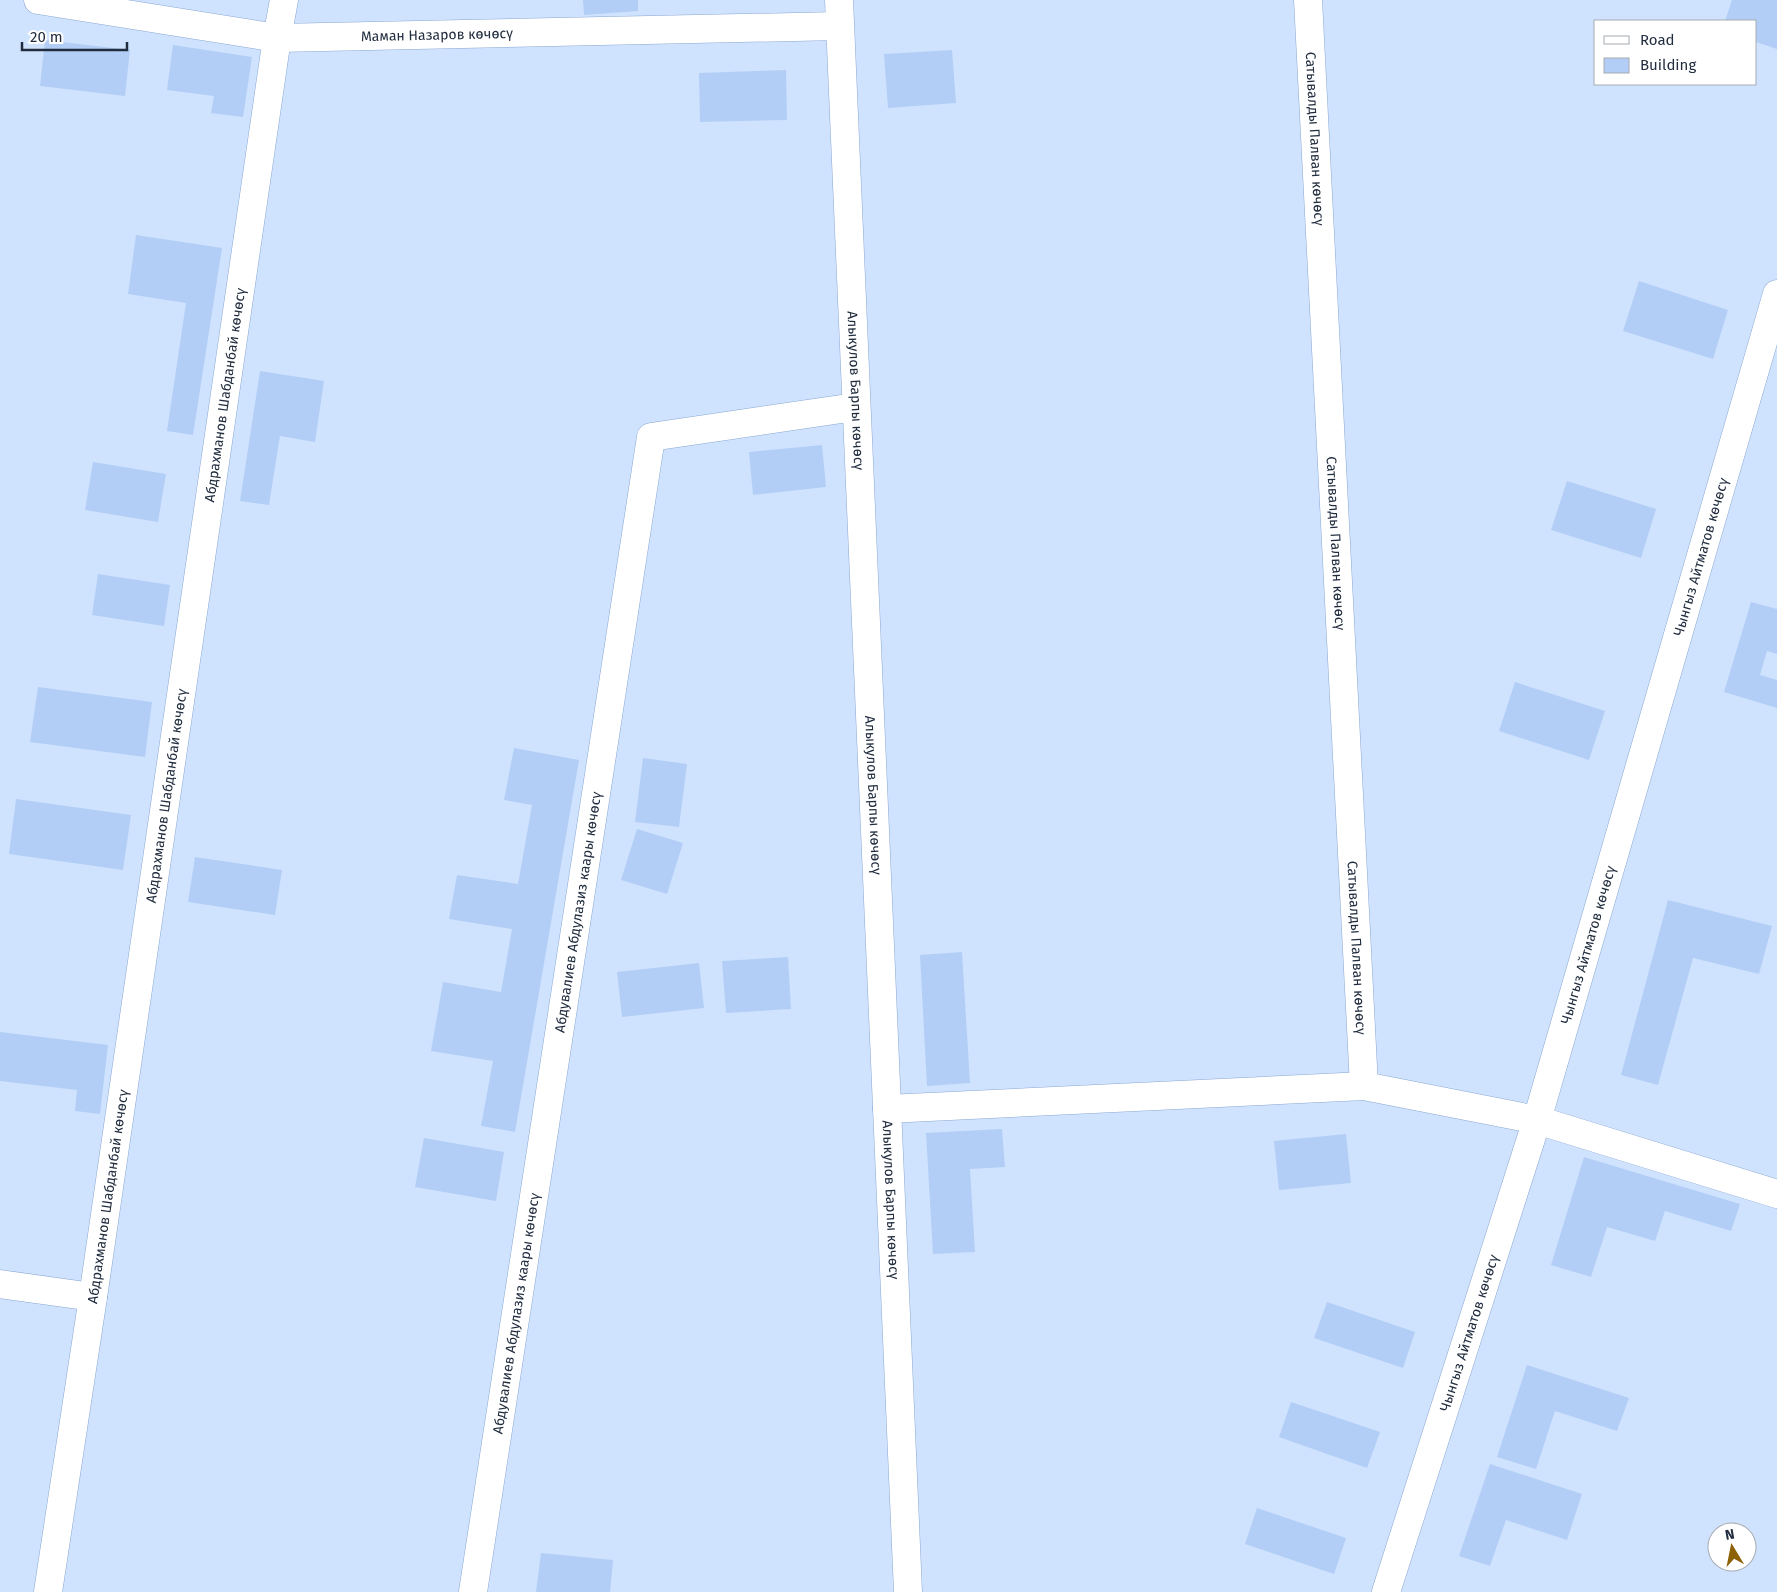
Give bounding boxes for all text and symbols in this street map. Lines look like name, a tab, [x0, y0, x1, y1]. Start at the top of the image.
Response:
scale bar	[22, 20, 128, 52]
legend	[1594, 20, 1757, 85]
street label: Маман Назаров көчөсү	[361, 25, 513, 45]
text: 20 m	[30, 28, 63, 46]
text: Road	[1640, 31, 1675, 49]
street label: Сатывалды Палван көчөсү	[1302, 51, 1328, 226]
text: Building	[1640, 56, 1696, 74]
street label: Абдрахманов Шабданбай көчөсү	[201, 287, 249, 503]
street label: Алыкулов Барпы көчөсү	[843, 311, 867, 471]
street label: Сатывалды Палван көчөсү	[1323, 456, 1348, 631]
street label: Чынгыз Айтматов көчөсү	[1670, 476, 1732, 638]
street label: Абдрахманов Шабданбай көчөсү	[143, 687, 191, 904]
street label: Алыкулов Барпы көчөсү	[861, 715, 885, 875]
street label: Абдувалиев Абдулазиз каары көчөсү	[551, 790, 605, 1034]
street label: Сатывалды Палван көчөсү	[1343, 860, 1369, 1035]
street label: Чынгыз Айтматов көчөсү	[1557, 864, 1619, 1026]
street label: Абдрахманов Шабданбай көчөсү	[84, 1088, 132, 1305]
street label: Алыкулов Барпы көчөсү	[879, 1120, 902, 1280]
street label: Абдувалиев Абдулазиз каары көчөсү	[489, 1192, 543, 1435]
street label: Чынгыз Айтматов көчөсү	[1436, 1252, 1502, 1414]
north arrow	[1707, 1522, 1757, 1572]
text: N	[1724, 1526, 1736, 1544]

